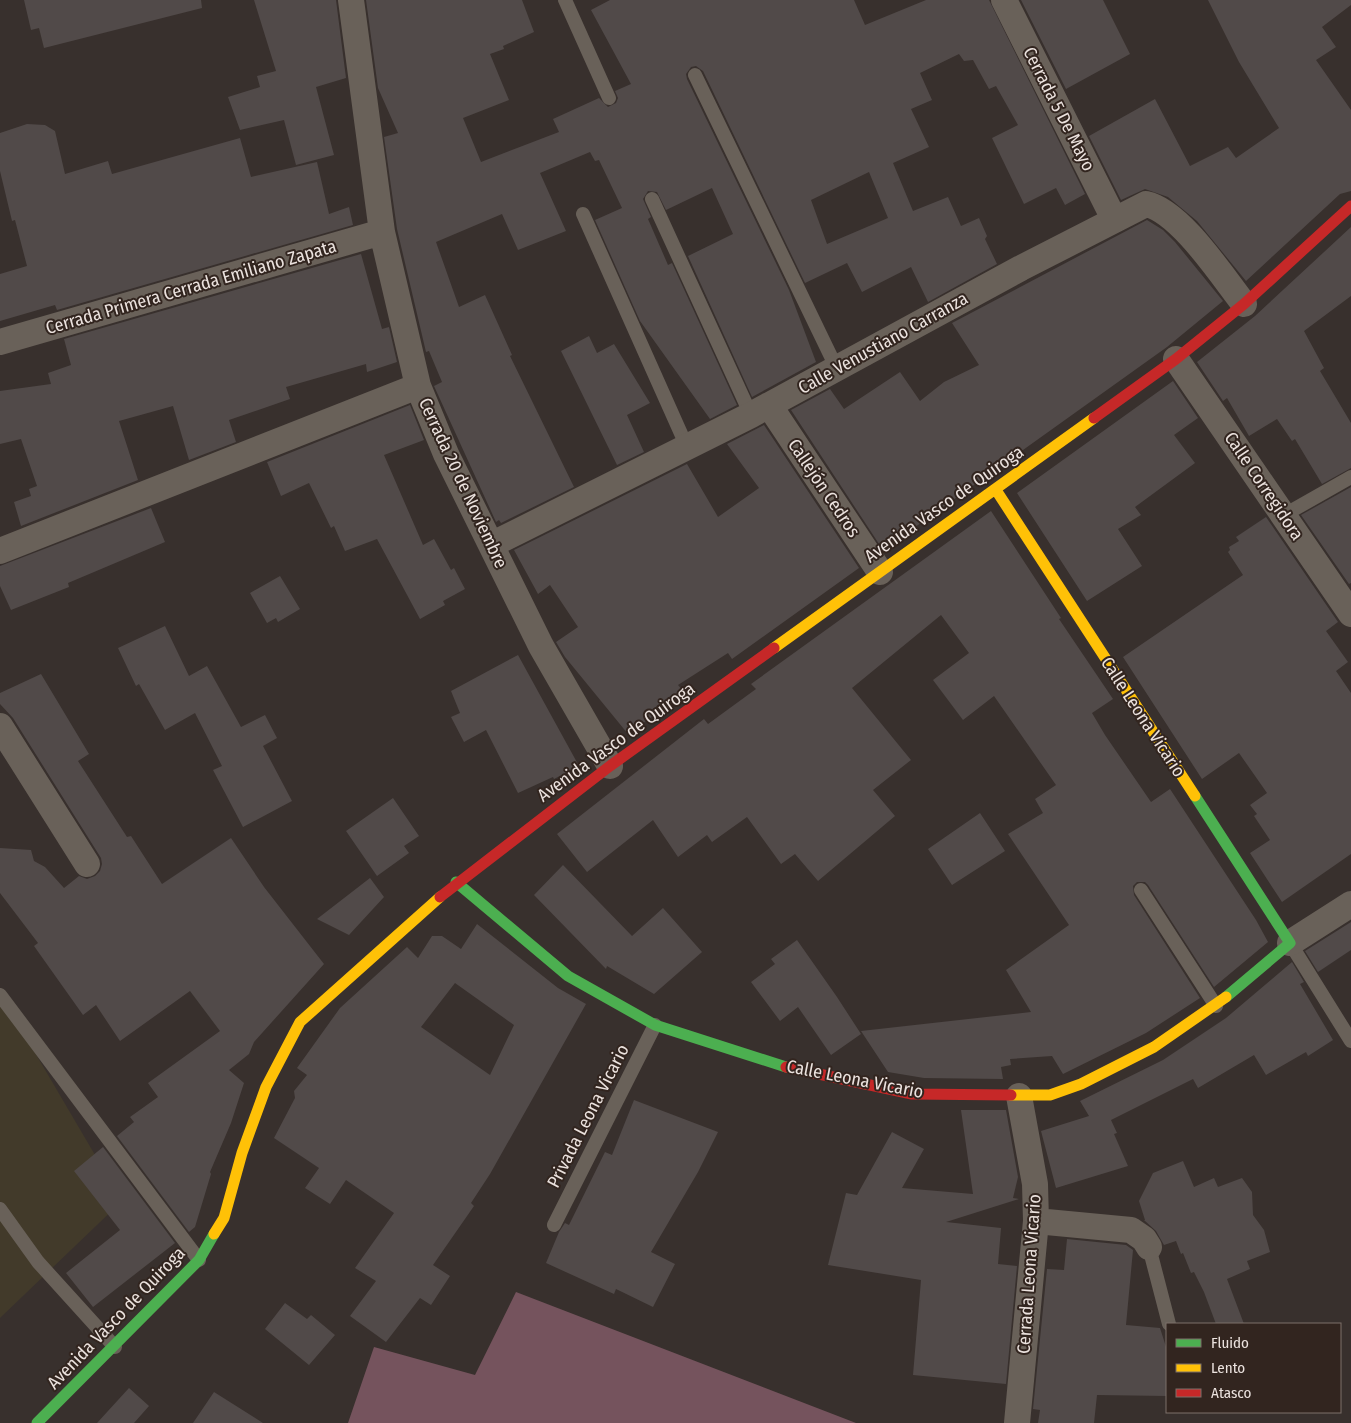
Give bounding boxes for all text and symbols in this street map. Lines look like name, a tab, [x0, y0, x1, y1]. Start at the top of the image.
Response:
street label: Cerrada 5 De Mayo	[1018, 43, 1100, 175]
street label: Cerrada Primera Cerrada Emiliano Zapata	[43, 235, 339, 339]
street label: Calle Venustiano Carranza	[794, 287, 972, 399]
street label: Cerrada 20 de Noviembre	[414, 394, 512, 572]
street label: Calle Corregidora	[1220, 428, 1308, 545]
street label: Callejón Cedros	[783, 435, 865, 542]
street label: Avenida Vasco de Quiroga	[860, 441, 1028, 567]
street label: Calle Leona Vicario	[1096, 653, 1190, 781]
street label: Avenida Vasco de Quiroga	[533, 677, 699, 806]
street label: Privada Leona Vicario	[542, 1041, 634, 1191]
street label: Calle Leona Vicario	[785, 1055, 925, 1103]
street label: Cerrada Leona Vicario	[1012, 1193, 1046, 1355]
street label: Avenida Vasco de Quiroga	[42, 1242, 190, 1394]
legend	[1166, 1323, 1341, 1413]
text: Fluido	[1211, 1334, 1249, 1352]
text: Lento	[1211, 1359, 1245, 1377]
text: Atasco	[1211, 1384, 1251, 1402]

